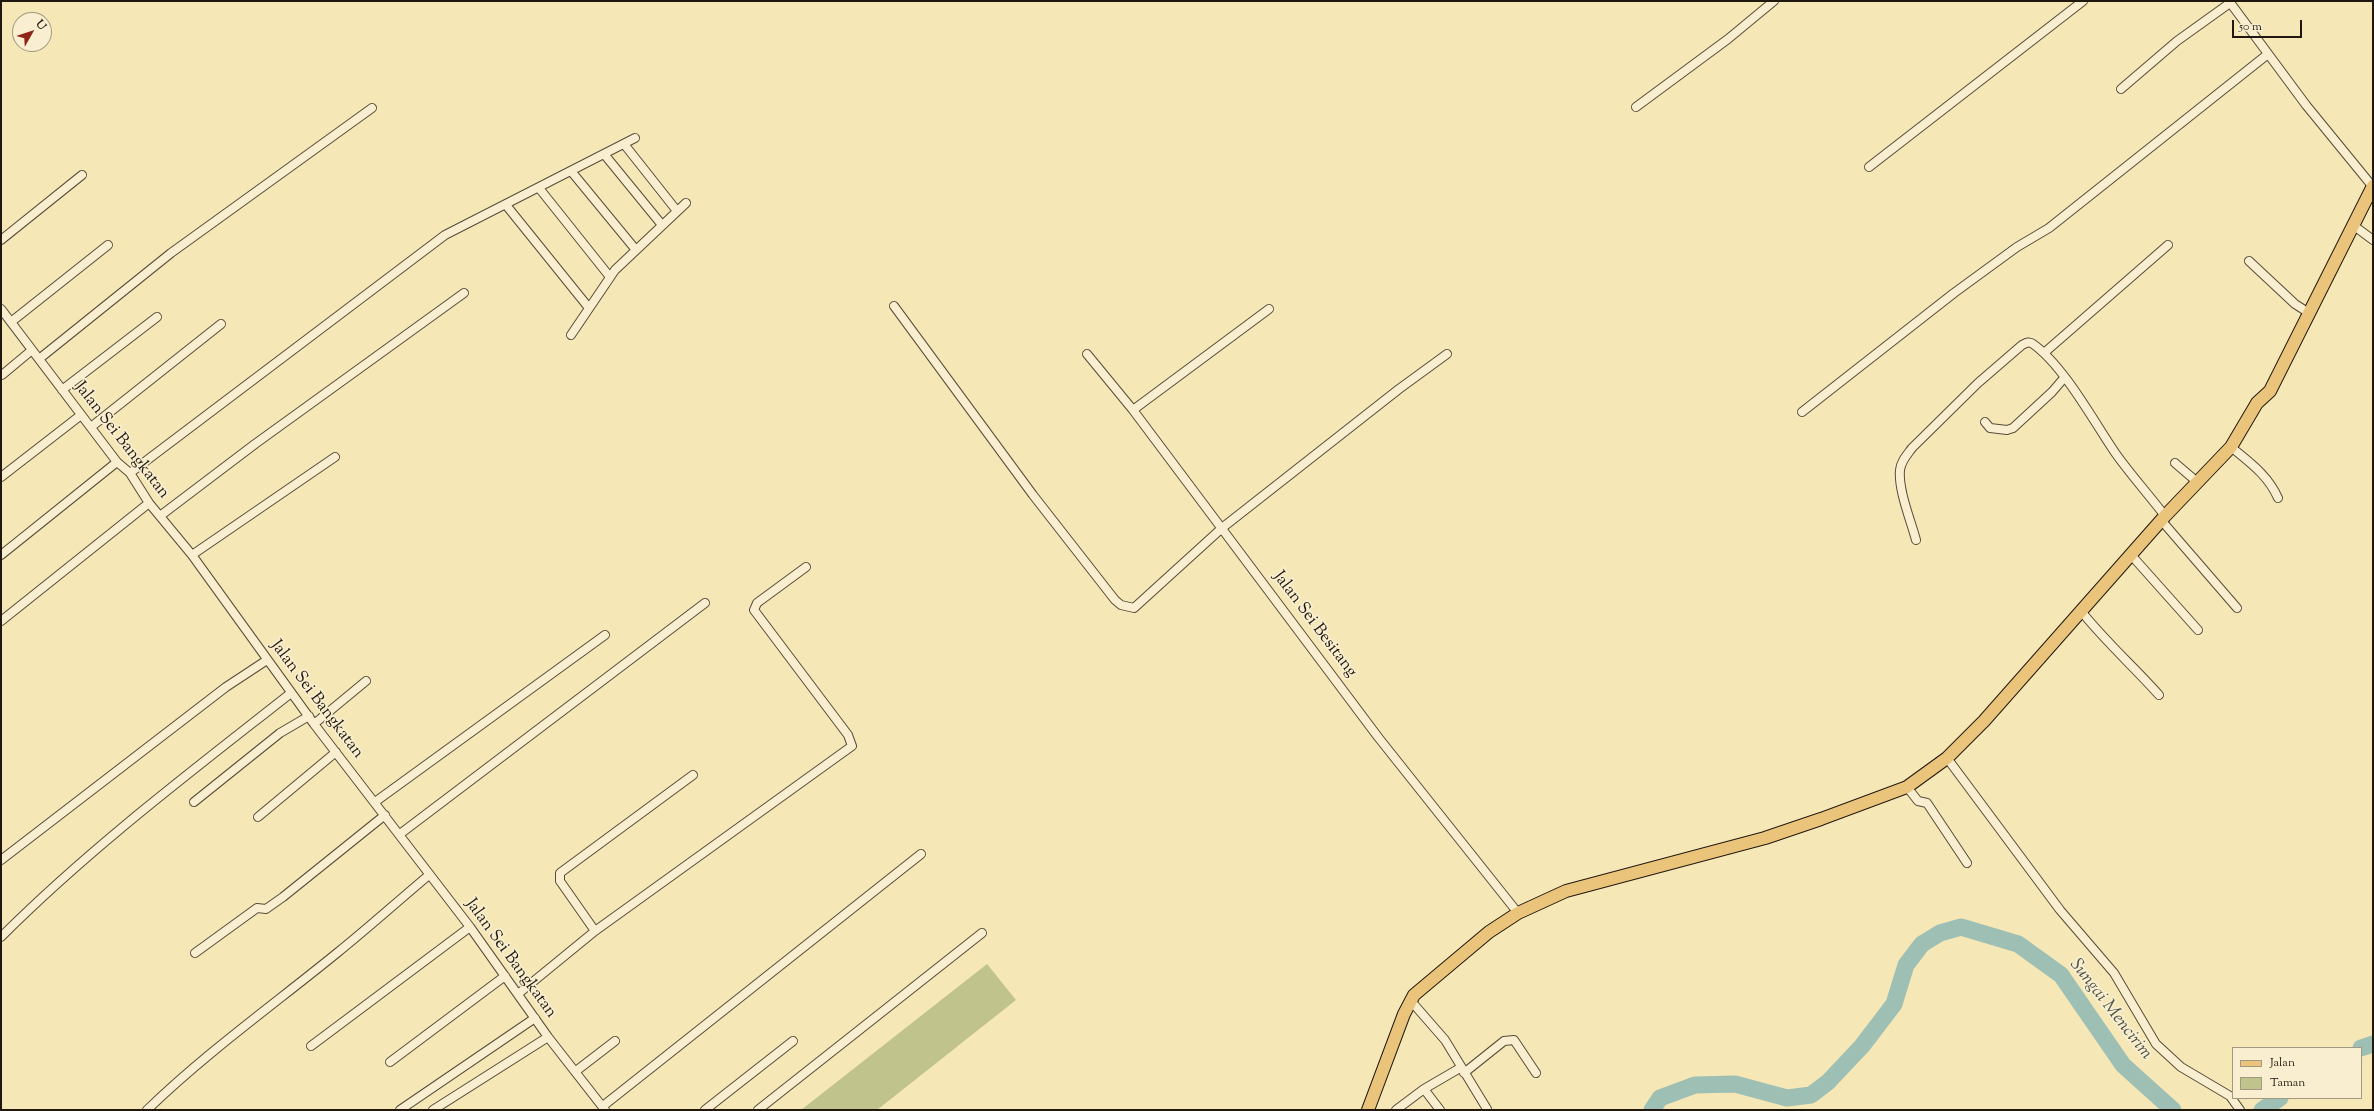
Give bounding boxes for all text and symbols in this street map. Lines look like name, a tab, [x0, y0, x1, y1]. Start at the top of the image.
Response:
north arrow	[12, 12, 52, 52]
scale bar	[2234, 12, 2304, 38]
text: U	[32, 17, 50, 34]
text: 50 m	[2239, 18, 2262, 36]
street label: Jalan Sei Bangkatan	[69, 378, 173, 504]
street label: Jalan Sei Besitang	[1268, 568, 1360, 682]
street label: Jalan Sei Bangkatan	[265, 637, 367, 763]
street label: Jalan Sei Bangkatan	[460, 895, 560, 1023]
water label: Sungai Mencirim	[2064, 955, 2156, 1065]
legend	[2232, 1047, 2362, 1099]
text: Jalan	[2270, 1054, 2295, 1072]
text: Taman	[2270, 1074, 2305, 1092]

